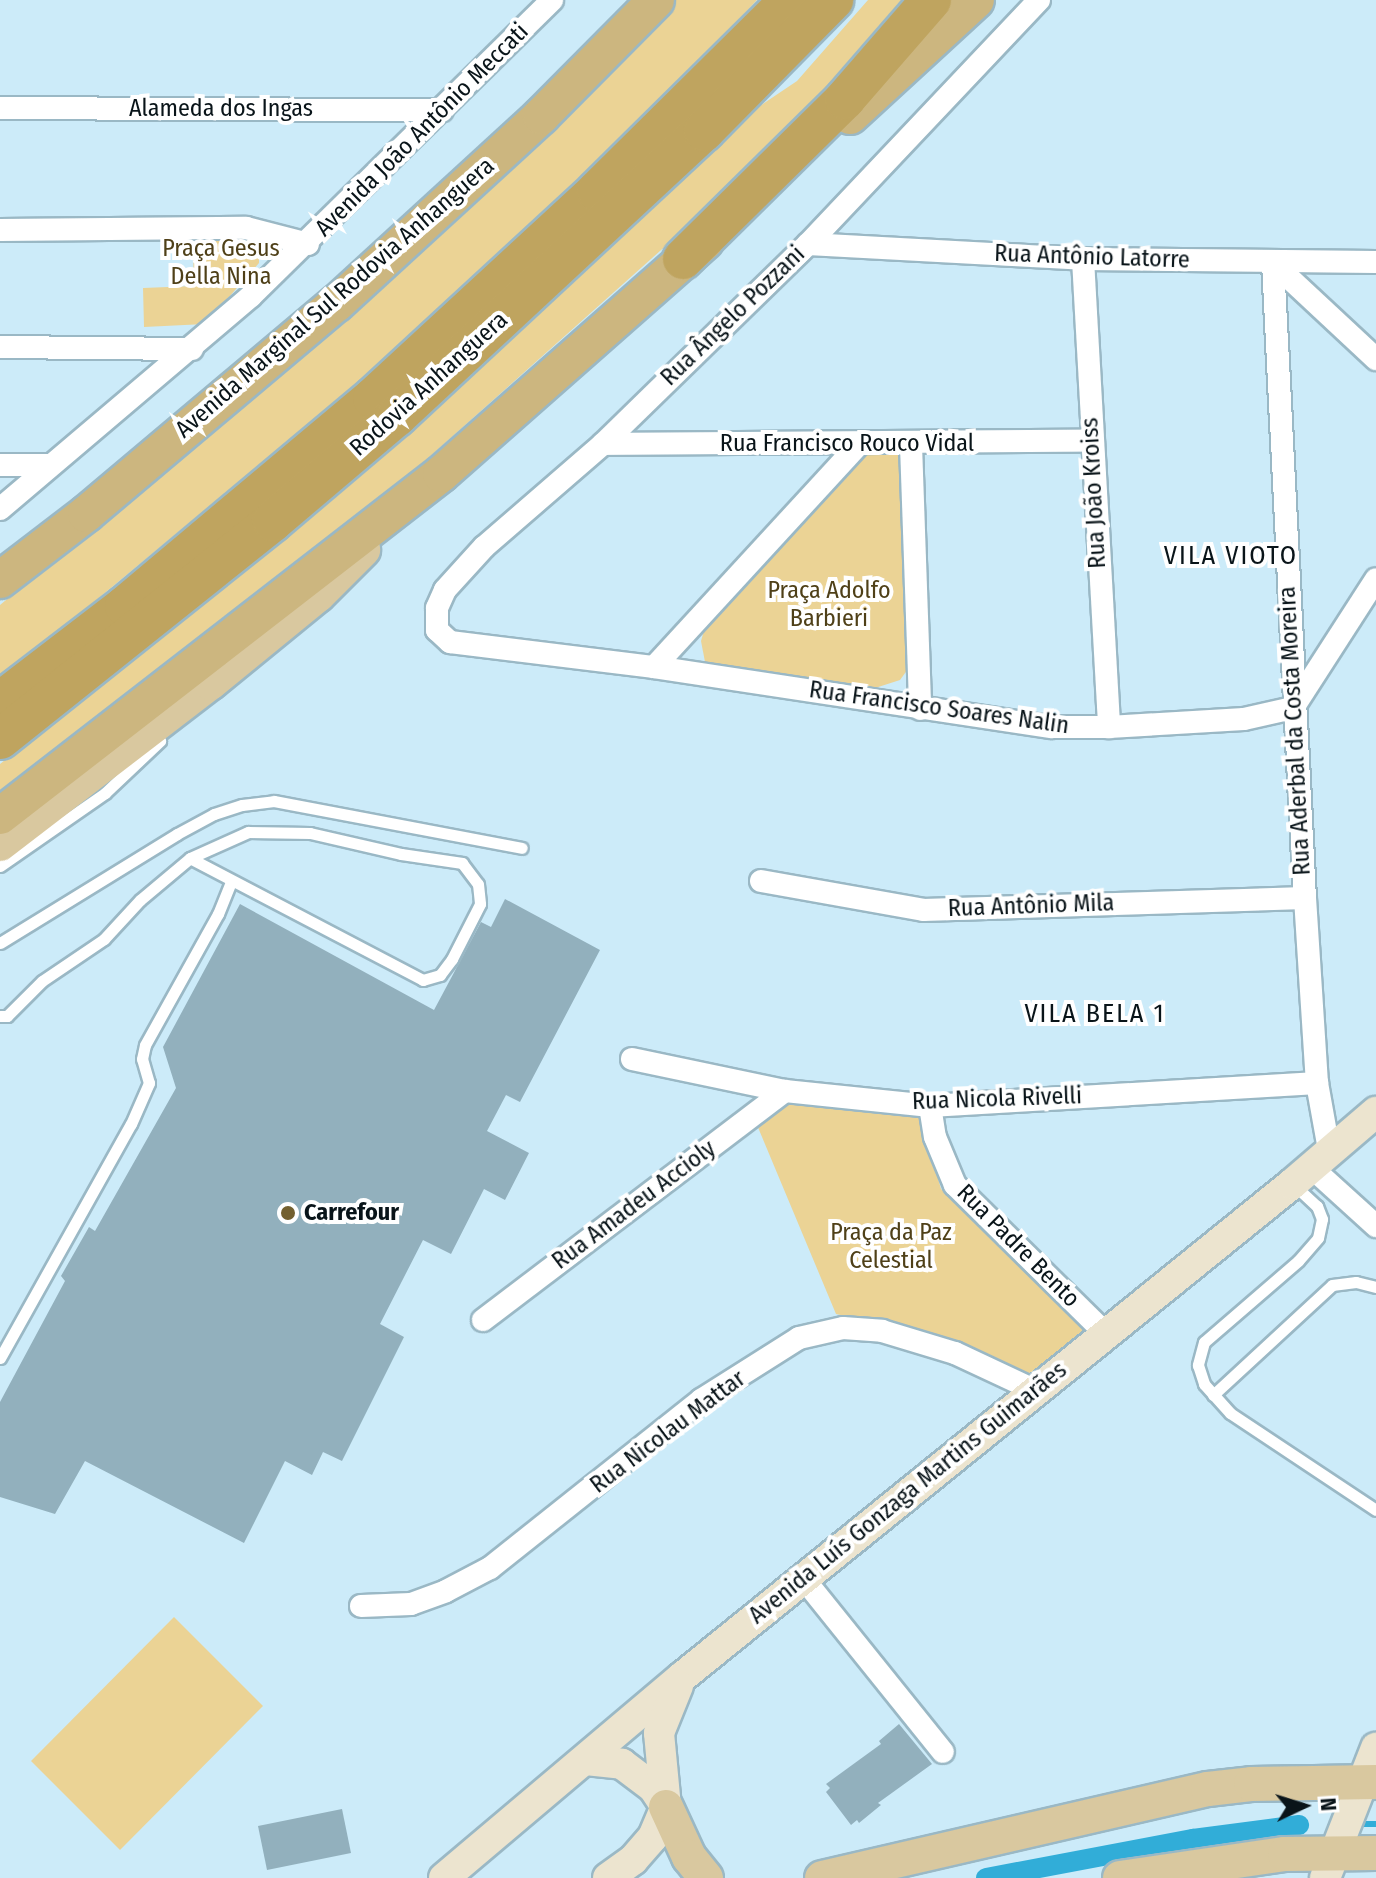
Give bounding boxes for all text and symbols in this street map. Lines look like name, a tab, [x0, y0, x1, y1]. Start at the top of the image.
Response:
street label: Avenida João Antônio Meccati	[309, 17, 535, 243]
street label: Alameda dos Ingas	[129, 95, 313, 123]
street label: Avenida Marginal Sul Rodovia Anhanguera	[170, 152, 500, 444]
park label: Praça Gesus Della Nina	[162, 235, 280, 291]
street label: Rua Antônio Latorre	[994, 239, 1190, 275]
street label: Rua Ângelo Pozzani	[655, 240, 811, 392]
street label: Rodovia Anhanguera	[344, 306, 514, 462]
street label: Rua João Kroiss	[1076, 417, 1112, 569]
street label: Rua Francisco Rouco Vidal	[720, 430, 974, 458]
district label: VILA VIOTO	[1164, 540, 1298, 572]
park label: Praça Adolfo Barbieri	[767, 577, 891, 633]
street label: Rua Aderbal da Costa Moreira	[1273, 586, 1317, 876]
street label: Rua Francisco Soares Nalin	[807, 676, 1071, 740]
street label: Rua Antônio Mila	[947, 889, 1115, 923]
district label: VILA BELA 1	[1024, 998, 1166, 1030]
street label: Rua Nicola Rivelli	[912, 1082, 1082, 1116]
street label: Rua Amadeu Accioly	[547, 1134, 721, 1276]
street label: Rua Padre Bento	[951, 1179, 1085, 1313]
place label: Carrefour	[304, 1199, 399, 1227]
marker: Carrefour	[279, 1204, 297, 1222]
park label: Praça da Paz Celestial	[830, 1219, 952, 1275]
street label: Avenida Luís Gonzaga Martins Guimarães	[743, 1356, 1073, 1630]
street label: Rua Nicolau Mattar	[585, 1364, 751, 1500]
north arrow	[1264, 1766, 1344, 1846]
text: N	[1315, 1797, 1342, 1812]

